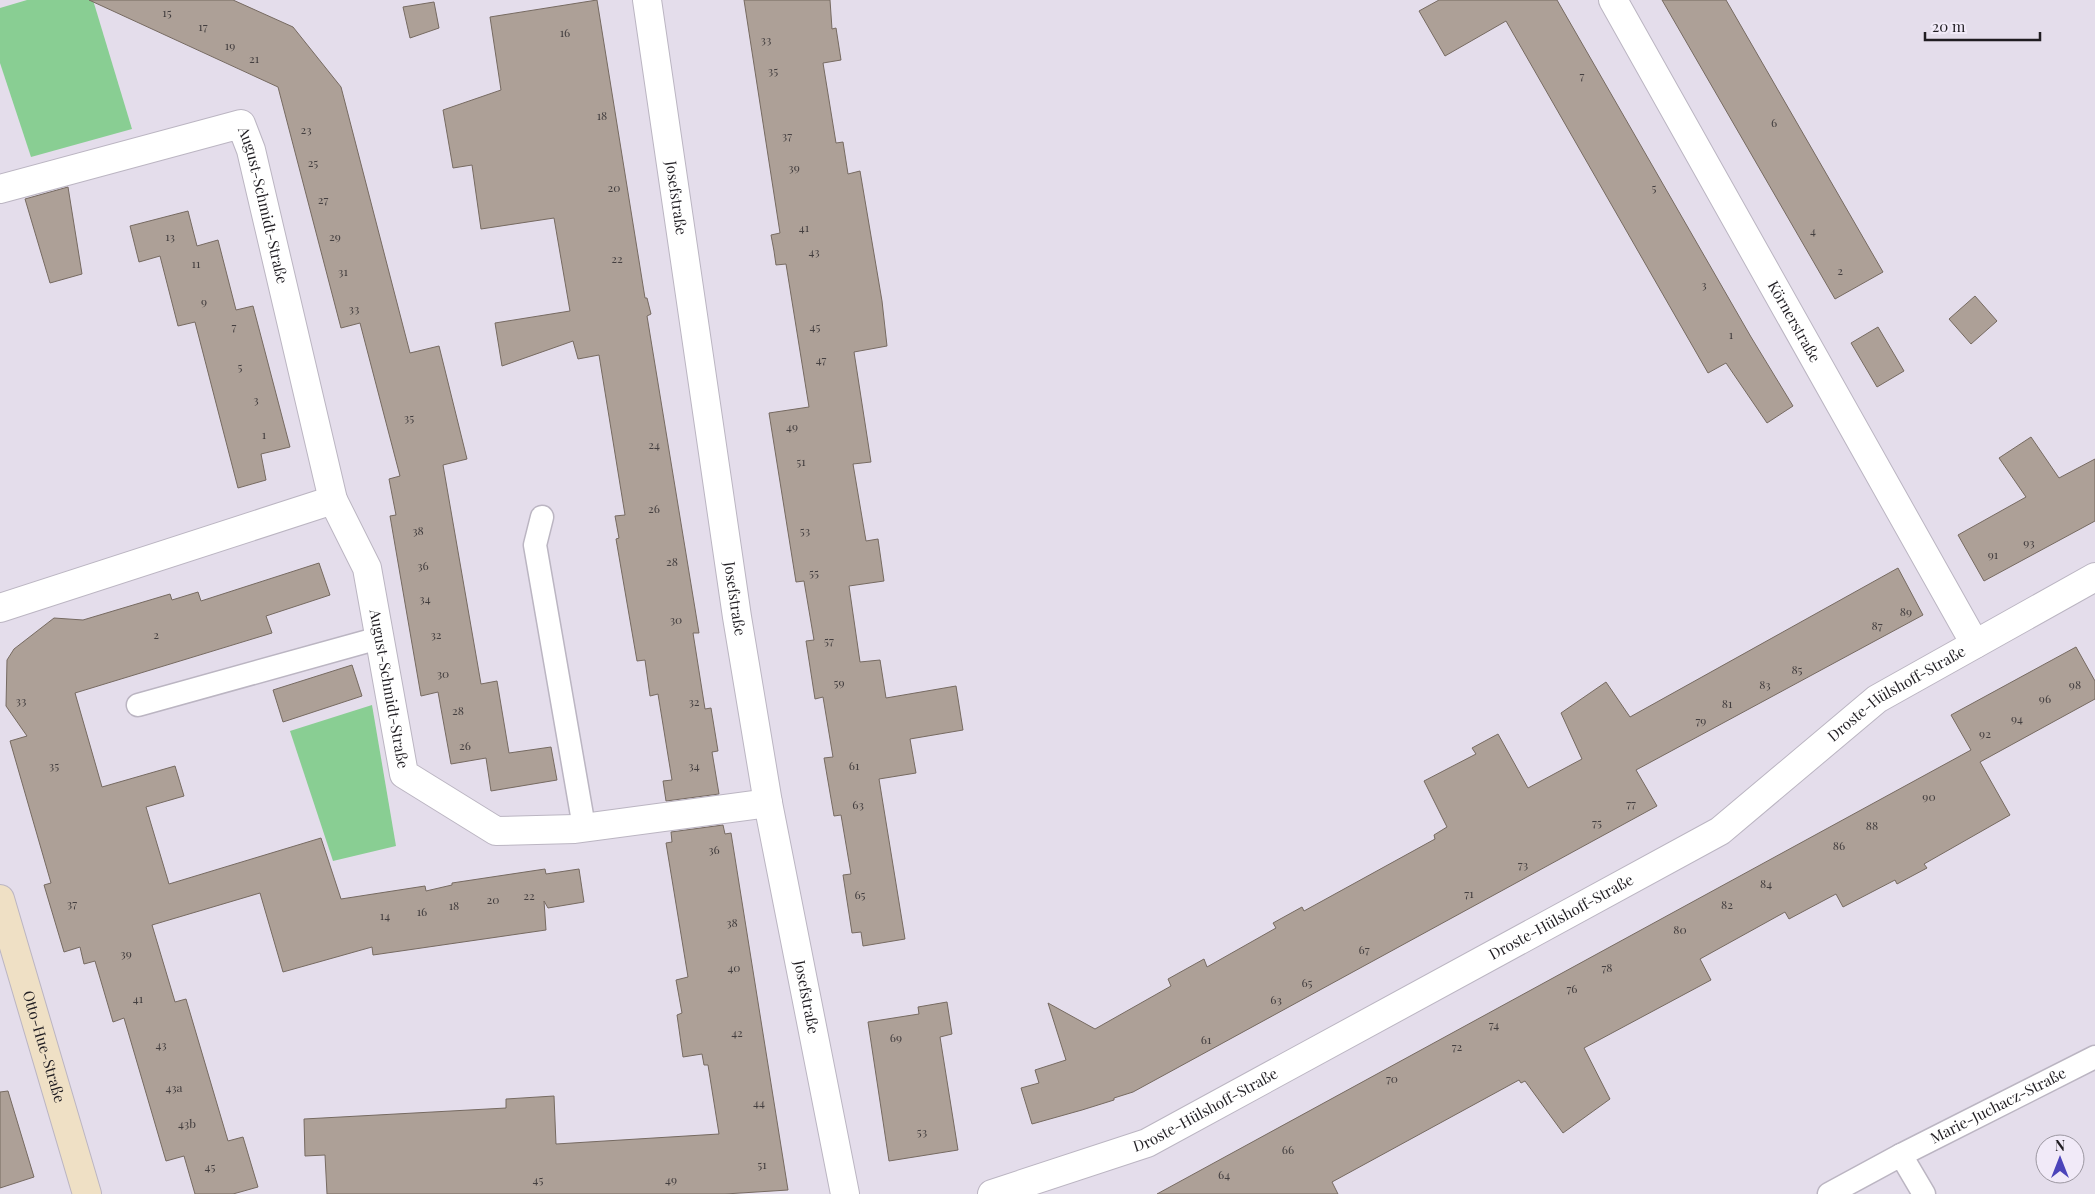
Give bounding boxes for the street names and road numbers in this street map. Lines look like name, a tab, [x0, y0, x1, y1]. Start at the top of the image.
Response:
street label: August-Schmidt-Straße	[234, 123, 293, 286]
street label: Josefstraße	[661, 158, 692, 236]
street label: Körnerstraße	[1764, 277, 1826, 366]
street label: Josefstraße	[720, 559, 751, 637]
street label: August-Schmidt-Straße	[365, 607, 414, 770]
street label: Droste-Hülshoff-Straße	[1823, 641, 1969, 745]
street label: Droste-Hülshoff-Straße	[1485, 869, 1637, 964]
street label: Josefstraße	[790, 957, 824, 1036]
street label: Otto-Hue-Straße	[19, 988, 70, 1105]
street label: Marie-Juchacz-Straße	[1927, 1062, 2069, 1148]
street label: Droste-Hülshoff-Straße	[1130, 1063, 1281, 1156]

